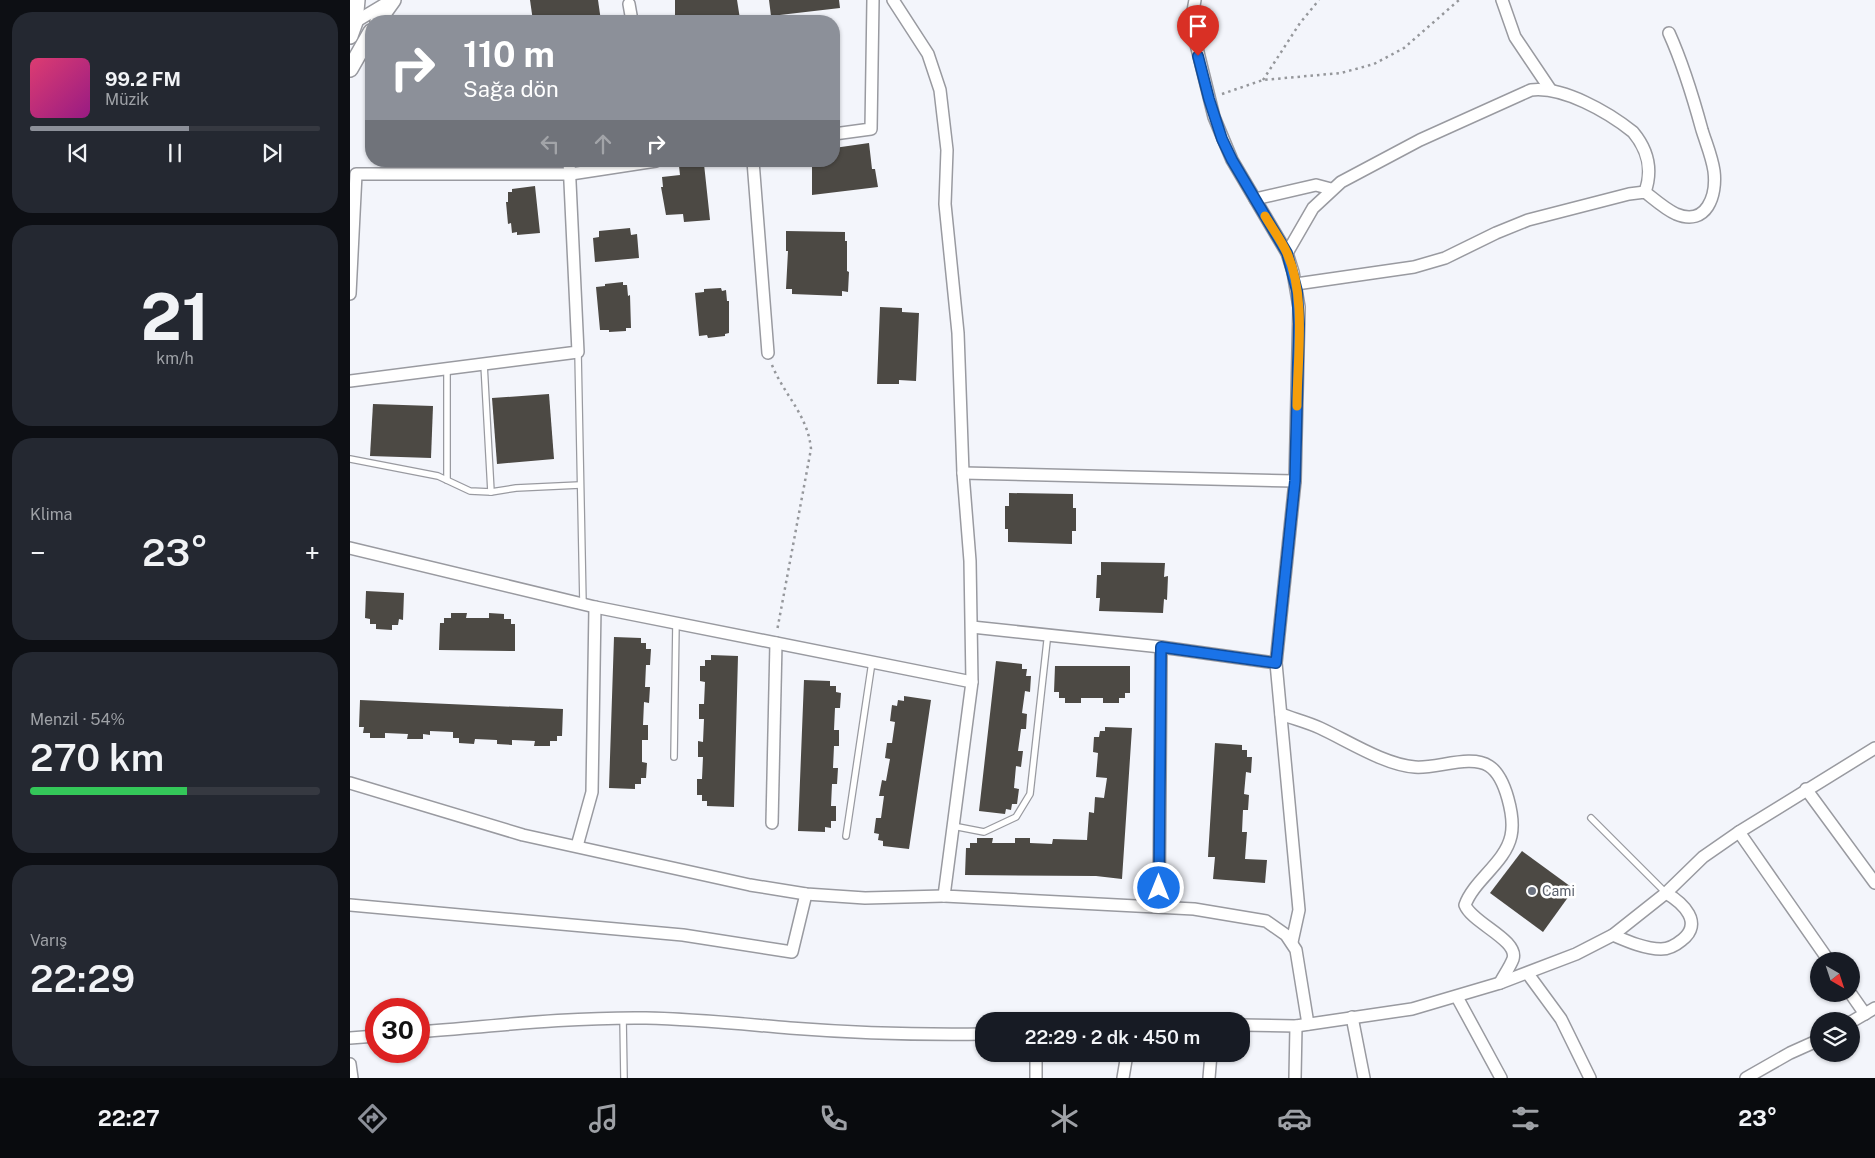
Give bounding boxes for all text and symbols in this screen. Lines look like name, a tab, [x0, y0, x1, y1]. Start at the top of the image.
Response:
pin	[1177, 5, 1219, 56]
icon: arrive	[1184, 12, 1212, 40]
text: 110 m	[463, 34, 555, 75]
icon: right	[380, 35, 445, 100]
text: 99.2 FM	[105, 68, 181, 90]
text: Sağa dön	[463, 76, 559, 102]
text: Müzik	[105, 90, 149, 109]
icon: left	[536, 130, 564, 158]
icon: ahead	[589, 130, 617, 158]
icon: right	[642, 130, 670, 158]
icon: previous	[64, 139, 92, 167]
icon: pause	[161, 139, 189, 167]
icon: next	[258, 139, 286, 167]
text: 21	[140, 278, 210, 355]
text: km/h	[156, 349, 194, 368]
text: Klima	[30, 505, 72, 524]
text: 23°	[142, 530, 208, 575]
text: −	[30, 536, 46, 569]
text: +	[304, 536, 320, 569]
text: Menzil · 54%	[30, 710, 125, 729]
text: 270 km	[30, 735, 164, 780]
position arrow	[1132, 861, 1184, 913]
place label: Cami	[1542, 883, 1575, 899]
marker: Cami	[1526, 885, 1538, 897]
text: Varış	[30, 931, 67, 950]
north arrow	[1810, 952, 1860, 1002]
map controls	[1810, 952, 1860, 1062]
text: 22:29	[30, 956, 135, 1001]
speed limit sign: 30	[365, 998, 430, 1063]
button: layers	[1810, 1012, 1860, 1062]
text: 22:29 · 2 dk · 450 m	[1025, 1026, 1200, 1048]
icon: directions	[355, 1101, 390, 1136]
icon: music	[586, 1101, 621, 1136]
icon: phone	[816, 1101, 851, 1136]
icon: climate	[1047, 1101, 1082, 1136]
icon: car	[1277, 1101, 1312, 1136]
icon: filters	[1508, 1101, 1543, 1136]
text: 22:27	[98, 1105, 160, 1131]
text: 23°	[1738, 1105, 1777, 1131]

